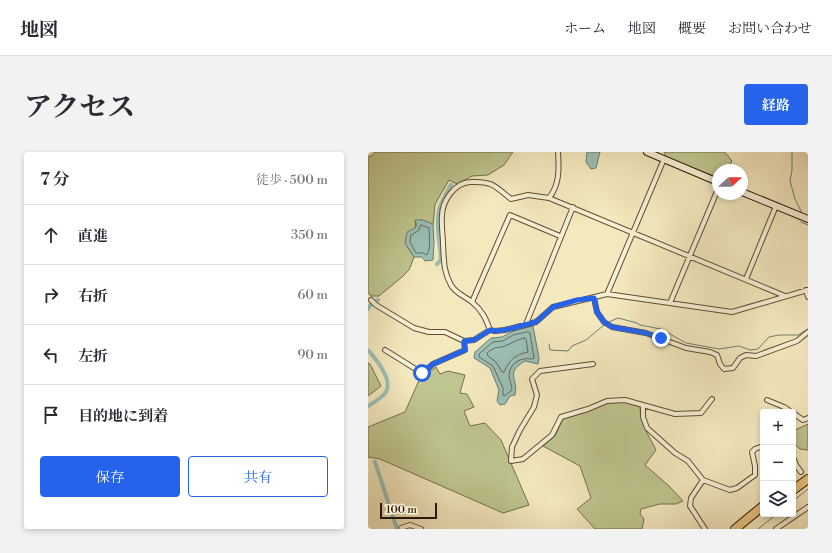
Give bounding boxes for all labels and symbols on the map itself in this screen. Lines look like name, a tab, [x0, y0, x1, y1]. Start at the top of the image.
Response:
north arrow	[712, 164, 748, 200]
route end	[652, 329, 670, 347]
route start	[413, 364, 431, 382]
scale bar	[380, 501, 437, 520]

